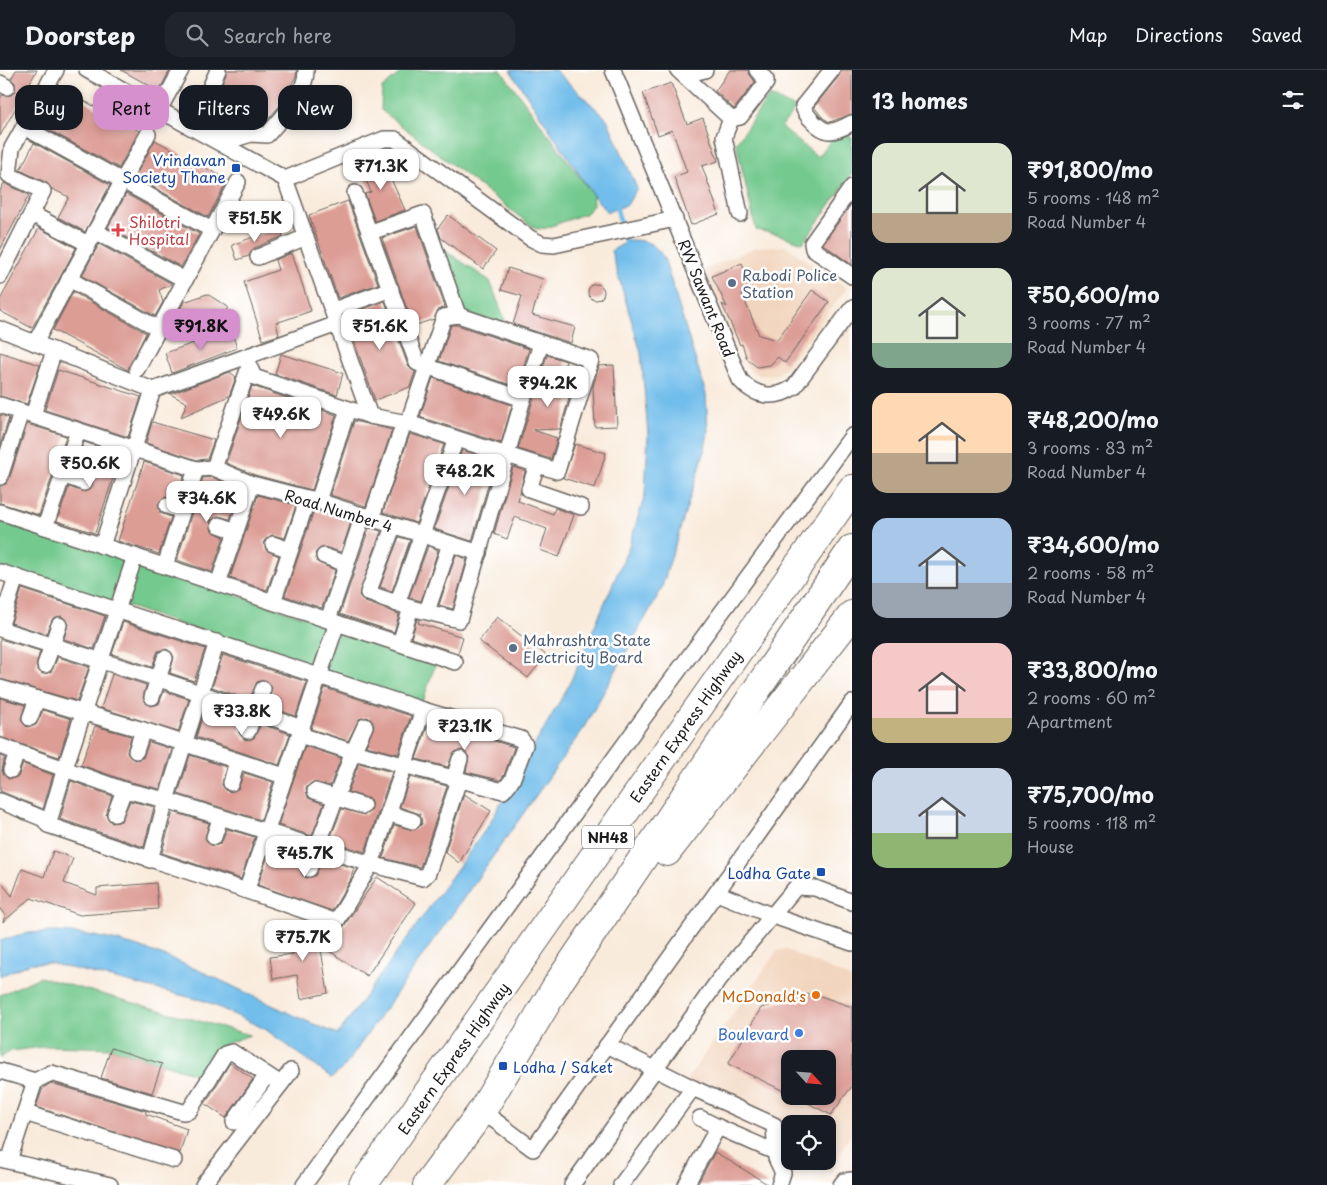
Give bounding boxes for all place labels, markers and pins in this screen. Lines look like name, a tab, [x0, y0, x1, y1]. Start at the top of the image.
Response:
place label: Vrindavan Society Thane	[122, 148, 226, 188]
pin: ₹71.3K	[340, 148, 422, 191]
marker: Vrindavan Society Thane	[230, 162, 242, 174]
pin: ₹51.5K	[214, 200, 296, 243]
place label: Shilotri Hospital	[129, 210, 189, 250]
marker: Shilotri Hospital	[111, 223, 125, 237]
place label: Rabodi Police Station	[742, 263, 837, 303]
marker: Rabodi Police Station	[726, 277, 738, 289]
pin: ₹91.8K	[160, 308, 242, 351]
pin: ₹51.6K	[339, 308, 421, 351]
pin: ₹94.2K	[507, 366, 589, 408]
pin: ₹49.6K	[240, 396, 322, 439]
pin: ₹50.6K	[49, 446, 131, 488]
pin: ₹48.2K	[424, 454, 506, 496]
pin: ₹34.6K	[166, 480, 248, 523]
place label: Mahrashtra State Electricity Board	[523, 628, 651, 668]
marker: Mahrashtra State Electricity Board	[507, 642, 519, 654]
pin: ₹33.8K	[201, 694, 283, 736]
pin: ₹23.1K	[424, 708, 506, 751]
pin: ₹45.7K	[264, 836, 346, 878]
place label: Lodha Gate	[727, 861, 811, 884]
marker: Lodha Gate	[815, 866, 827, 878]
pin: ₹75.7K	[262, 920, 344, 962]
place label: McDonald's	[722, 984, 806, 1007]
marker: McDonald's	[810, 989, 822, 1001]
place label: Boulevard	[718, 1022, 789, 1045]
marker: Boulevard	[793, 1027, 805, 1039]
place label: Lodha / Saket	[513, 1055, 613, 1078]
marker: Lodha / Saket	[497, 1060, 509, 1072]

